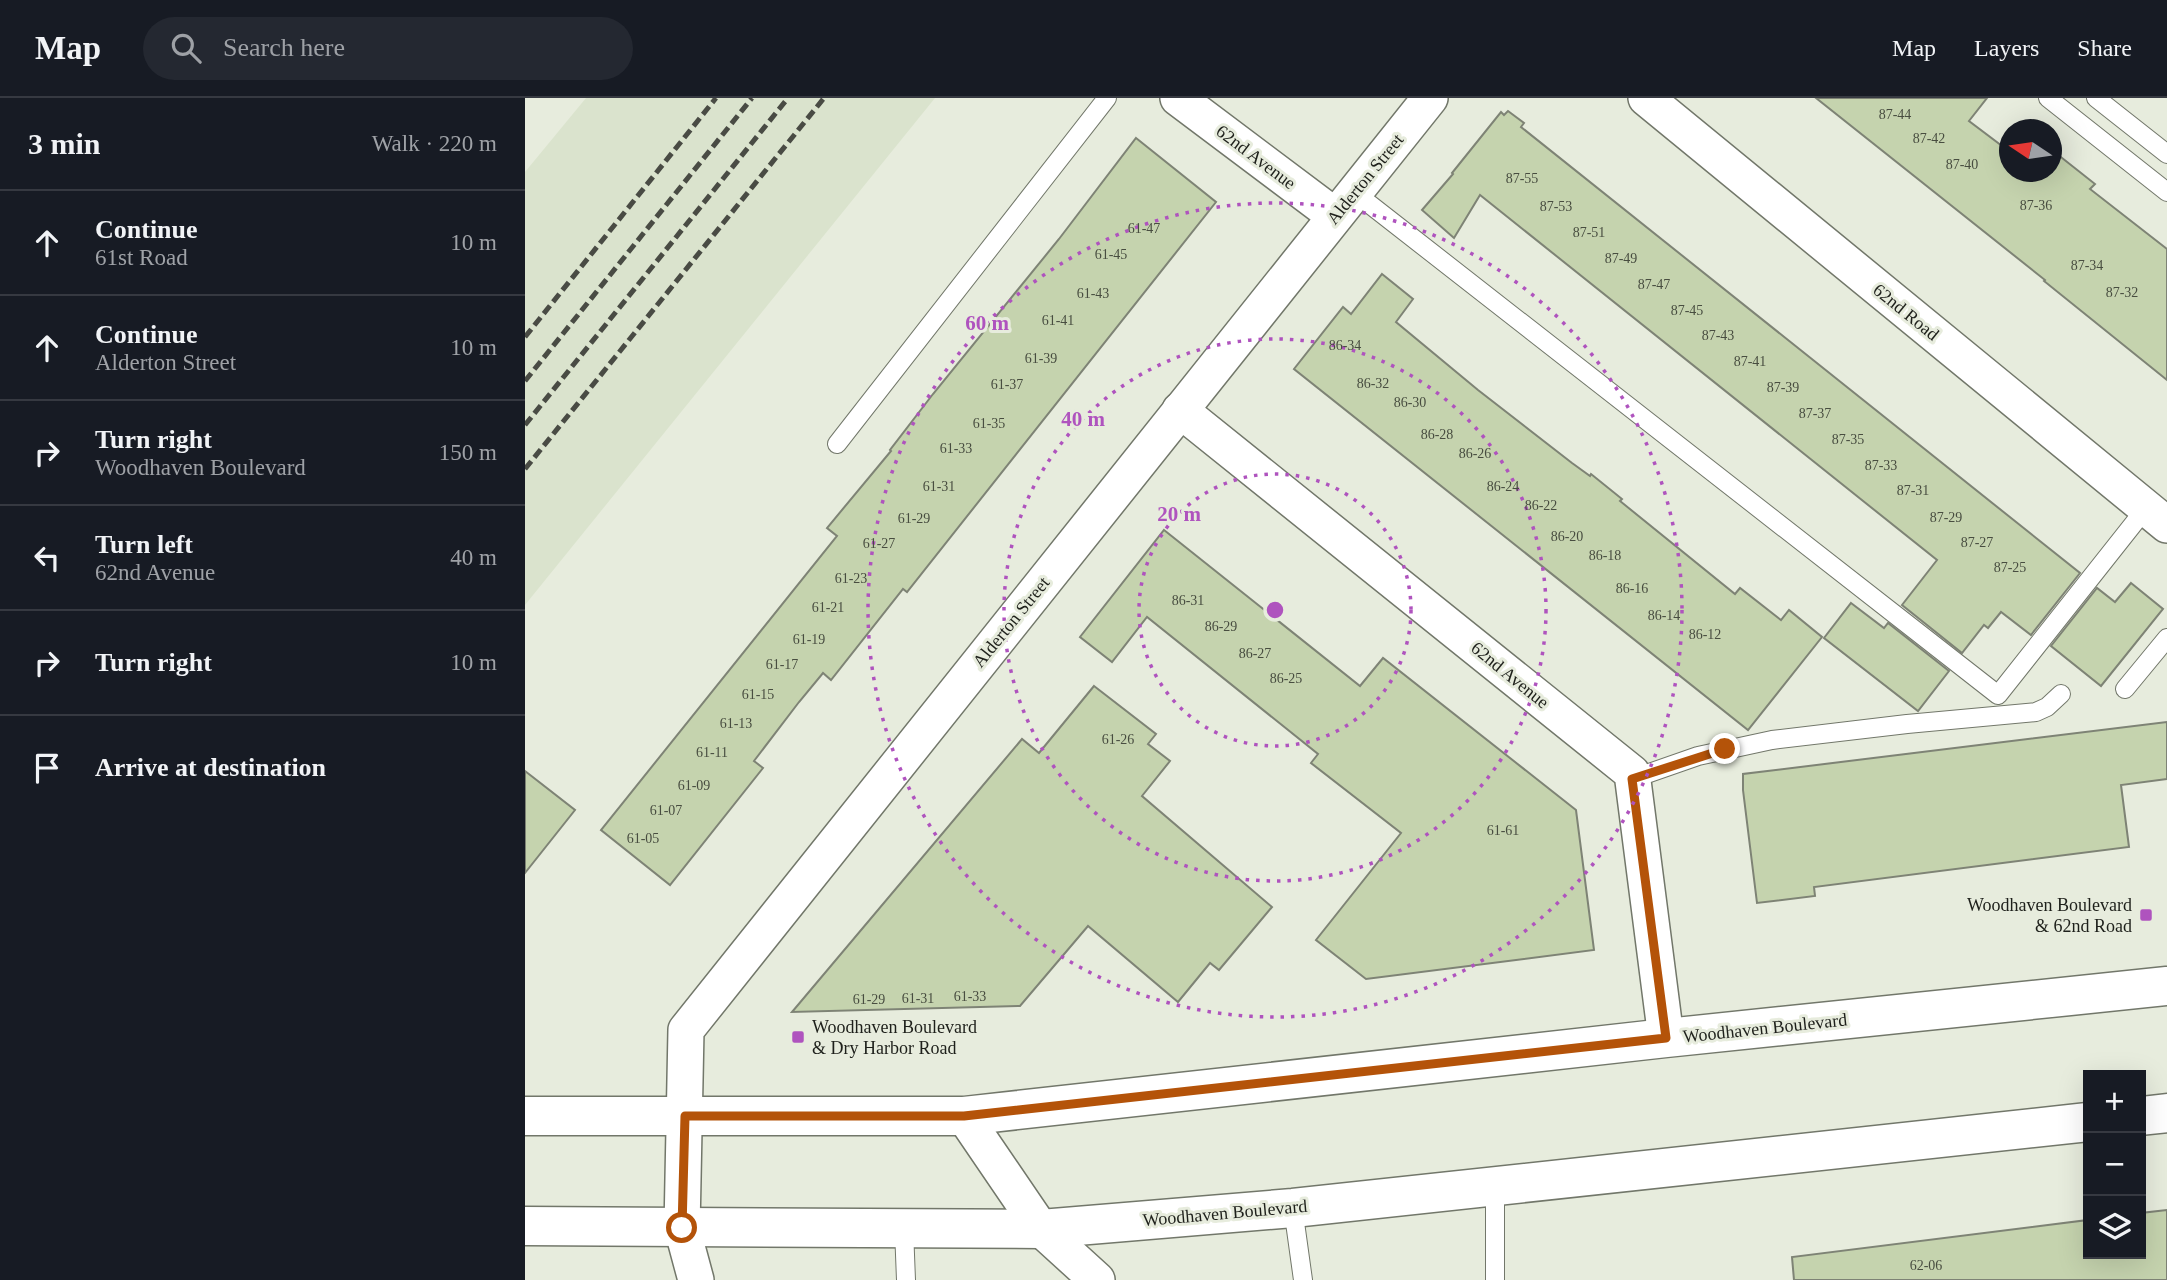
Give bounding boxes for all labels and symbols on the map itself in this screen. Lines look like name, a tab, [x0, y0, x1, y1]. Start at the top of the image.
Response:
house number: 87-44	[1879, 107, 1911, 122]
north arrow	[1999, 119, 2062, 182]
street label: 62nd Avenue	[1212, 121, 1300, 193]
street label: Alderton Street	[1322, 130, 1408, 228]
house number: 87-42	[1913, 131, 1945, 146]
house number: 87-40	[1946, 157, 1978, 172]
house number: 87-55	[1506, 171, 1538, 186]
house number: 87-36	[2020, 198, 2052, 213]
house number: 87-53	[1540, 199, 1572, 214]
house number: 61-47	[1128, 221, 1160, 236]
house number: 87-51	[1573, 225, 1605, 240]
house number: 61-45	[1095, 247, 1127, 262]
house number: 87-49	[1605, 251, 1637, 266]
house number: 87-34	[2071, 258, 2103, 273]
house number: 87-47	[1638, 277, 1670, 292]
street label: 62nd Road	[1869, 280, 1943, 344]
house number: 87-32	[2106, 285, 2138, 300]
house number: 61-43	[1077, 286, 1109, 301]
house number: 87-45	[1671, 303, 1703, 318]
text: 60 m	[965, 311, 1009, 335]
house number: 61-41	[1042, 313, 1074, 328]
house number: 87-43	[1702, 328, 1734, 343]
house number: 86-34	[1329, 338, 1361, 353]
house number: 61-39	[1025, 351, 1057, 366]
house number: 87-41	[1734, 354, 1766, 369]
house number: 86-32	[1357, 376, 1389, 391]
house number: 61-37	[991, 377, 1023, 392]
house number: 87-39	[1767, 380, 1799, 395]
house number: 86-30	[1394, 395, 1426, 410]
house number: 87-37	[1799, 406, 1831, 421]
text: 40 m	[1061, 407, 1105, 431]
house number: 61-35	[973, 416, 1005, 431]
house number: 86-28	[1421, 427, 1453, 442]
house number: 87-35	[1832, 432, 1864, 447]
house number: 61-33	[940, 441, 972, 456]
house number: 86-26	[1459, 446, 1491, 461]
house number: 87-33	[1865, 458, 1897, 473]
house number: 61-31	[923, 479, 955, 494]
house number: 86-24	[1487, 479, 1519, 494]
house number: 87-31	[1897, 483, 1929, 498]
house number: 86-22	[1525, 498, 1557, 513]
text: 20 m	[1157, 502, 1201, 526]
house number: 87-29	[1930, 510, 1962, 525]
house number: 61-29	[898, 511, 930, 526]
house number: 86-20	[1551, 529, 1583, 544]
house number: 87-27	[1961, 535, 1993, 550]
house number: 61-27	[863, 536, 895, 551]
house number: 86-18	[1589, 548, 1621, 563]
house number: 87-25	[1994, 560, 2026, 575]
house number: 61-23	[835, 571, 867, 586]
street label: Alderton Street	[968, 573, 1054, 671]
house number: 86-16	[1616, 581, 1648, 596]
house number: 86-31	[1172, 593, 1204, 608]
centre of rings	[1263, 598, 1287, 622]
house number: 61-21	[812, 600, 844, 615]
house number: 86-14	[1648, 608, 1680, 623]
house number: 86-29	[1205, 619, 1237, 634]
house number: 86-12	[1689, 627, 1721, 642]
house number: 61-19	[793, 632, 825, 647]
street label: 62nd Avenue	[1467, 638, 1553, 712]
house number: 86-27	[1239, 646, 1271, 661]
house number: 61-17	[766, 657, 798, 672]
house number: 86-25	[1270, 671, 1302, 686]
house number: 61-15	[742, 687, 774, 702]
house number: 61-13	[720, 716, 752, 731]
house number: 61-26	[1102, 732, 1134, 747]
route end	[1709, 733, 1740, 764]
house number: 61-11	[696, 745, 728, 760]
house number: 61-09	[678, 778, 710, 793]
house number: 61-07	[650, 803, 682, 818]
house number: 61-61	[1487, 823, 1519, 838]
house number: 61-05	[627, 831, 659, 846]
place label: Woodhaven Boulevard & 62nd Road	[1967, 895, 2132, 936]
marker: Woodhaven Boulevard & 62nd Road	[2138, 907, 2154, 923]
house number: 61-33	[954, 989, 986, 1004]
house number: 61-31	[902, 991, 934, 1006]
house number: 61-29	[853, 992, 885, 1007]
street label: Woodhaven Boulevard	[1682, 1009, 1848, 1047]
place label: Woodhaven Boulevard & Dry Harbor Road	[812, 1017, 977, 1058]
marker: Woodhaven Boulevard & Dry Harbor Road	[790, 1029, 806, 1045]
street label: Woodhaven Boulevard	[1142, 1196, 1308, 1230]
route start	[666, 1212, 697, 1243]
house number: 62-06	[1910, 1258, 1942, 1273]

